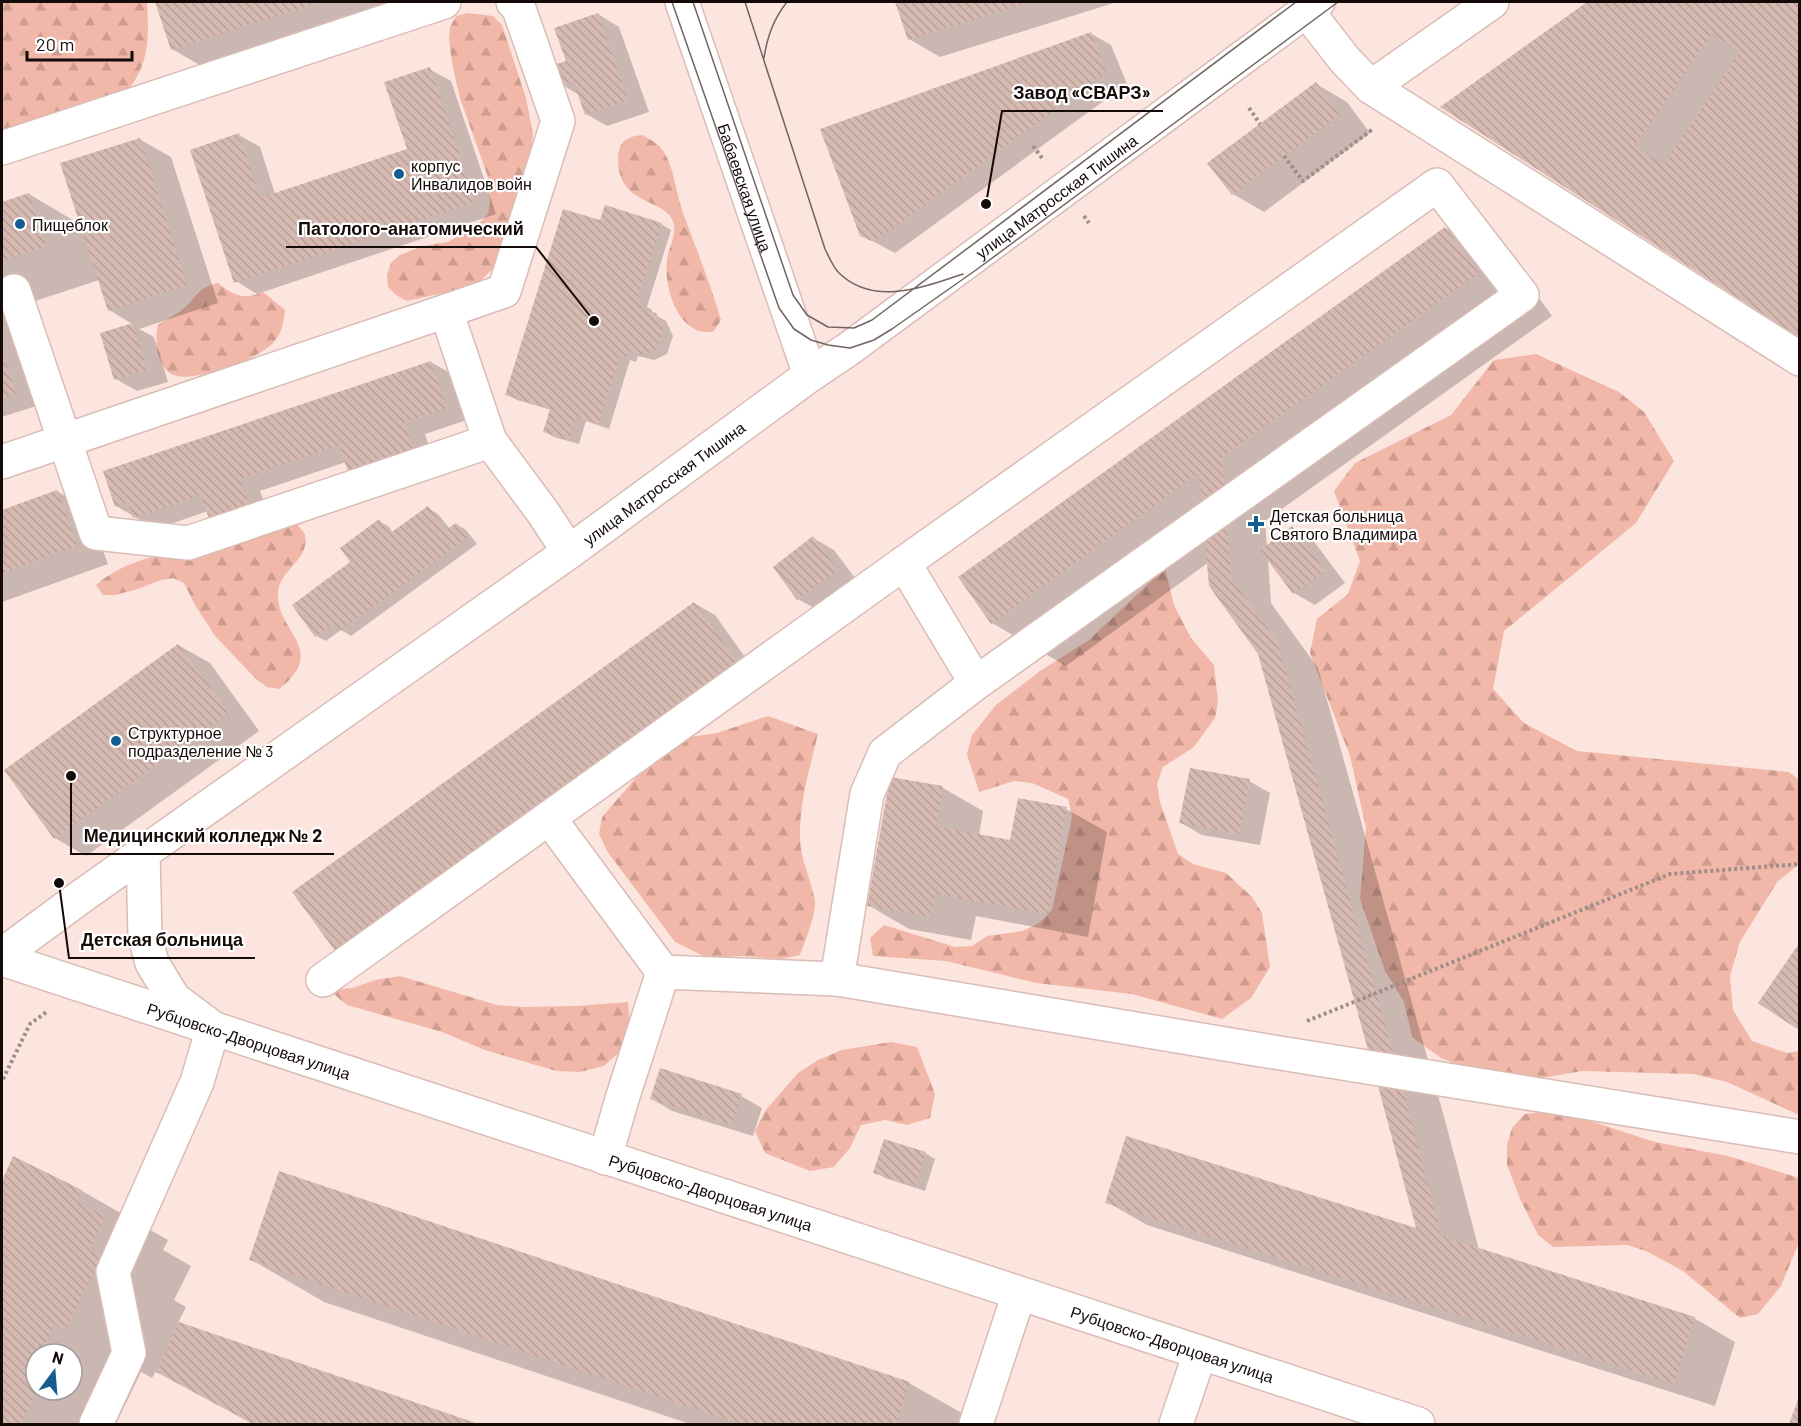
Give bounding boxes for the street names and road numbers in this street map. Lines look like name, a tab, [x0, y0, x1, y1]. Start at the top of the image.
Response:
street label: Бабаевская улица	[715, 121, 776, 254]
street label: улица Матросская Тишина	[971, 130, 1140, 262]
street label: улица Матросская Тишина	[579, 417, 748, 548]
street label: Рубцовско-Дворцовая улица	[145, 998, 353, 1082]
street label: Рубцовско-Дворцовая улица	[607, 1150, 815, 1234]
street label: Рубцовско-Дворцовая улица	[1069, 1301, 1277, 1386]

